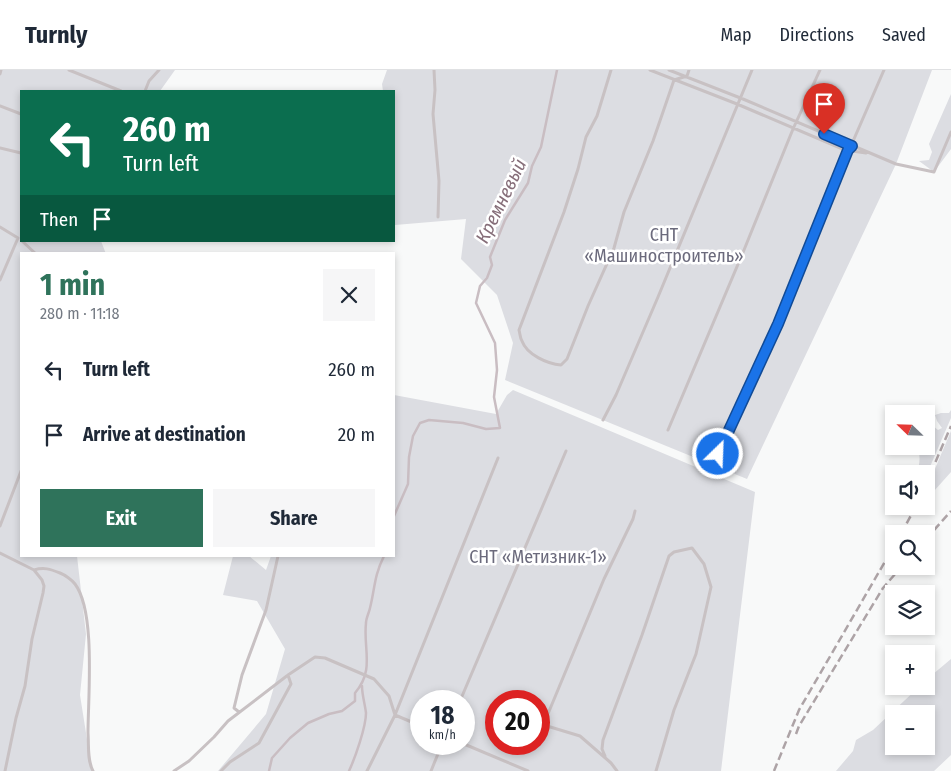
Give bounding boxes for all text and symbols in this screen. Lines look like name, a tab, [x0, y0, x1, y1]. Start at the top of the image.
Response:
text: Turnly	[25, 21, 87, 49]
text: Map	[720, 24, 752, 46]
text: Directions	[780, 24, 854, 46]
text: Saved	[882, 24, 926, 46]
pin	[803, 83, 845, 134]
icon: arrive	[810, 90, 838, 118]
text: 260 m	[123, 108, 211, 150]
icon: left	[40, 110, 105, 175]
text: Turn left	[123, 150, 199, 177]
water label: Кремневый	[471, 155, 531, 247]
icon: arrive	[88, 205, 116, 233]
text: Then	[40, 208, 78, 231]
park label: СНТ «Машиностроитель»	[584, 224, 744, 267]
text: 1 min	[40, 267, 105, 303]
button: close	[323, 269, 375, 321]
text: 280 m · 11:18	[40, 304, 120, 323]
icon: left	[40, 356, 68, 384]
text: Turn left	[83, 358, 150, 381]
text: 260 m	[328, 358, 375, 381]
north arrow	[885, 405, 935, 455]
map controls	[885, 405, 935, 755]
icon: arrive	[40, 421, 68, 449]
text: Arrive at destination	[83, 423, 246, 446]
text: 20 m	[338, 423, 375, 446]
position arrow	[691, 427, 743, 479]
button: sound	[885, 465, 935, 515]
button: Exit	[40, 489, 203, 547]
button: Share	[213, 489, 375, 547]
button: search	[885, 525, 935, 575]
park label: СНТ «Метизник-1»	[469, 546, 607, 568]
button: layers	[885, 585, 935, 635]
button: +	[885, 645, 935, 695]
speed limit sign: 20	[485, 690, 550, 755]
text: 18	[431, 701, 454, 731]
button: −	[885, 705, 935, 755]
text: km/h	[429, 728, 456, 742]

